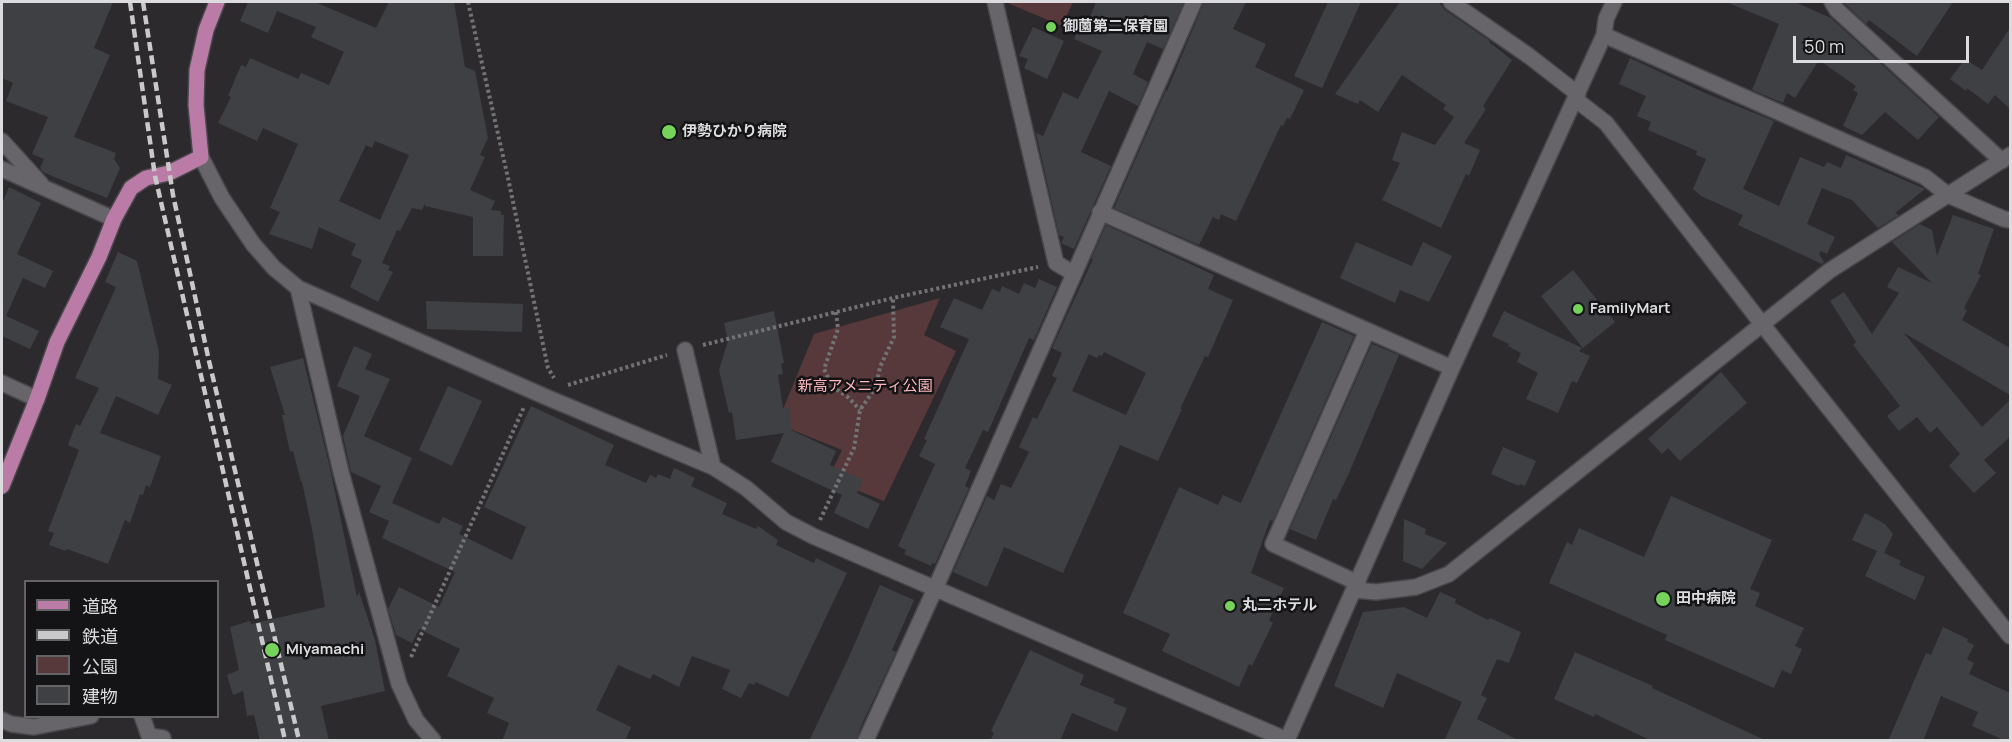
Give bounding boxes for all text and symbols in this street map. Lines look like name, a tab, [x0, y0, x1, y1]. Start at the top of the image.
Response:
place label: 御薗第二保育園	[1063, 18, 1168, 36]
marker: 御薗第二保育園	[1044, 20, 1058, 34]
scale bar	[1796, 24, 1972, 62]
text: 50 m	[1804, 34, 1844, 58]
marker: 伊勢ひかり病院	[660, 123, 678, 141]
place label: 伊勢ひかり病院	[682, 123, 787, 141]
place label: FamilyMart	[1590, 300, 1670, 318]
marker: FamilyMart	[1571, 302, 1585, 316]
park label: 新高アメニティ公園	[798, 378, 932, 396]
legend	[24, 580, 219, 718]
marker: 田中病院	[1654, 590, 1672, 608]
place label: 田中病院	[1676, 590, 1736, 608]
text: 道路	[82, 594, 118, 618]
place label: 丸二ホテル	[1242, 597, 1317, 615]
marker: 丸二ホテル	[1223, 599, 1237, 613]
text: 鉄道	[82, 624, 118, 648]
marker: Miyamachi	[263, 641, 281, 659]
place label: Miyamachi	[286, 641, 364, 659]
text: 公園	[82, 654, 118, 678]
text: 建物	[82, 684, 118, 708]

